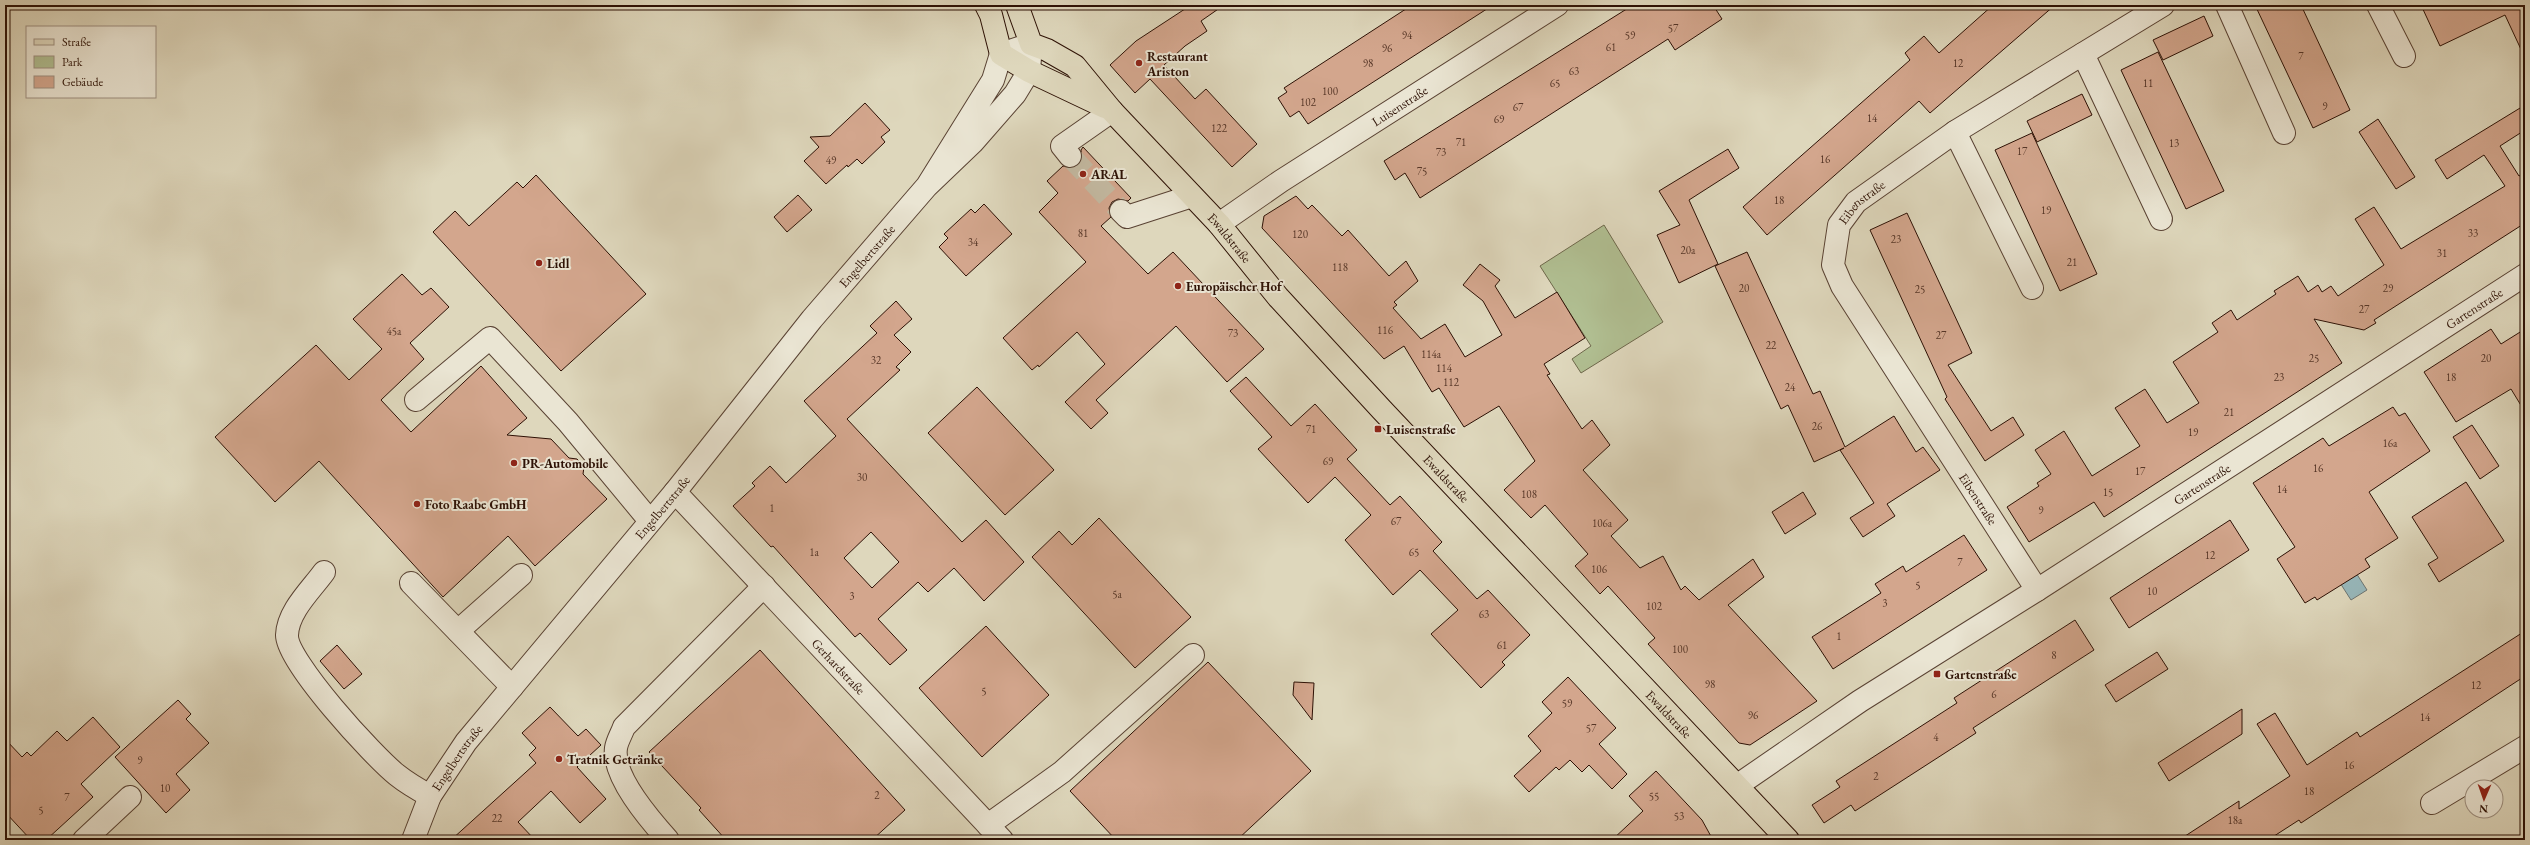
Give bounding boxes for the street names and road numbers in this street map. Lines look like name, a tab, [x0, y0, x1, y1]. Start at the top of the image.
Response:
street label: Luisenstraße	[1368, 81, 1431, 130]
street label: Eibenstraße	[1834, 176, 1888, 227]
street label: Ewaldstraße	[1204, 209, 1255, 266]
street label: Engelbertstraße	[835, 221, 898, 291]
street label: Gartenstraße	[2442, 283, 2506, 333]
street label: Ewaldstraße	[1420, 451, 1473, 506]
street label: Gartenstraße	[2170, 459, 2233, 508]
street label: Eibenstraße	[1955, 470, 2001, 528]
street label: Engelbertstraße	[631, 472, 693, 543]
street label: Gerhardstraße	[808, 634, 869, 698]
street label: Ewaldstraße	[1642, 686, 1696, 742]
street label: Engelbertstraße	[427, 721, 486, 794]

